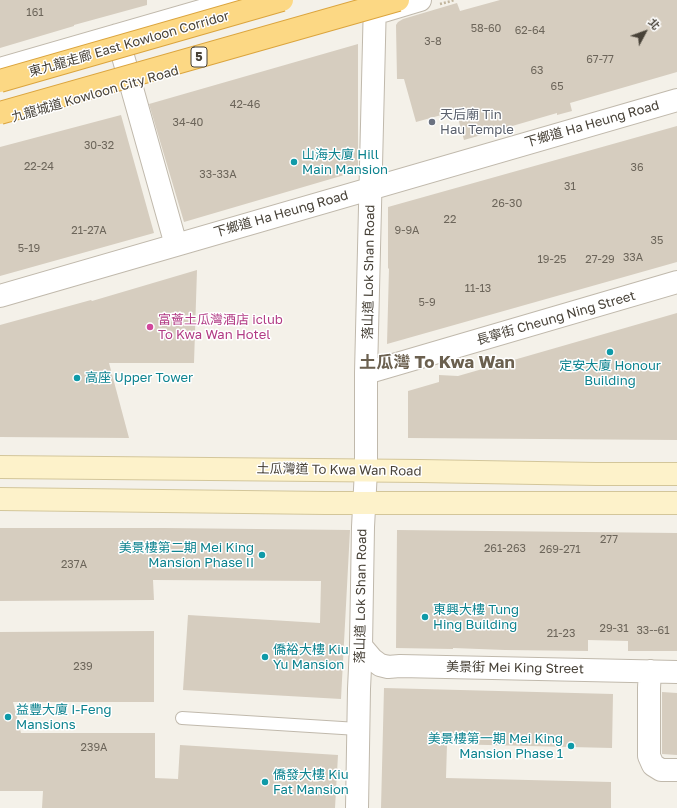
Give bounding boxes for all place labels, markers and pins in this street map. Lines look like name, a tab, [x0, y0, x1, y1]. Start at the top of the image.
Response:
place label: 天后廟 Tin Hau Temple	[440, 107, 514, 138]
marker: 天后廟 Tin Hau Temple	[427, 117, 437, 127]
place label: 山海大廈 Hill Main Mansion	[302, 147, 388, 178]
marker: 山海大廈 Hill Main Mansion	[289, 157, 299, 167]
place label: 富薈土瓜灣酒店 iclub To Kwa Wan Hotel	[158, 312, 283, 343]
marker: 富薈土瓜灣酒店 iclub To Kwa Wan Hotel	[145, 322, 155, 332]
marker: 定安大廈 Honour Building	[605, 347, 615, 357]
place label: 定安大廈 Honour Building	[559, 358, 661, 389]
place label: 高座 Upper Tower	[85, 370, 193, 386]
marker: 高座 Upper Tower	[72, 373, 82, 383]
place label: 美景樓第二期 Mei King Mansion Phase II	[119, 540, 254, 571]
marker: 美景樓第二期 Mei King Mansion Phase II	[257, 550, 267, 560]
place label: 東興大樓 Tung Hing Building	[433, 602, 519, 633]
marker: 東興大樓 Tung Hing Building	[420, 612, 430, 622]
place label: 僑裕大樓 Kiu Yu Mansion	[273, 642, 349, 673]
marker: 僑裕大樓 Kiu Yu Mansion	[260, 652, 270, 662]
place label: 益豐大廈 I-Feng Mansions	[16, 702, 111, 733]
marker: 益豐大廈 I-Feng Mansions	[3, 712, 13, 722]
place label: 美景樓第一期 Mei King Mansion Phase 1	[428, 731, 563, 762]
marker: 美景樓第一期 Mei King Mansion Phase 1	[566, 741, 576, 751]
place label: 僑發大樓 Kiu Fat Mansion	[273, 767, 349, 798]
marker: 僑發大樓 Kiu Fat Mansion	[260, 777, 270, 787]

